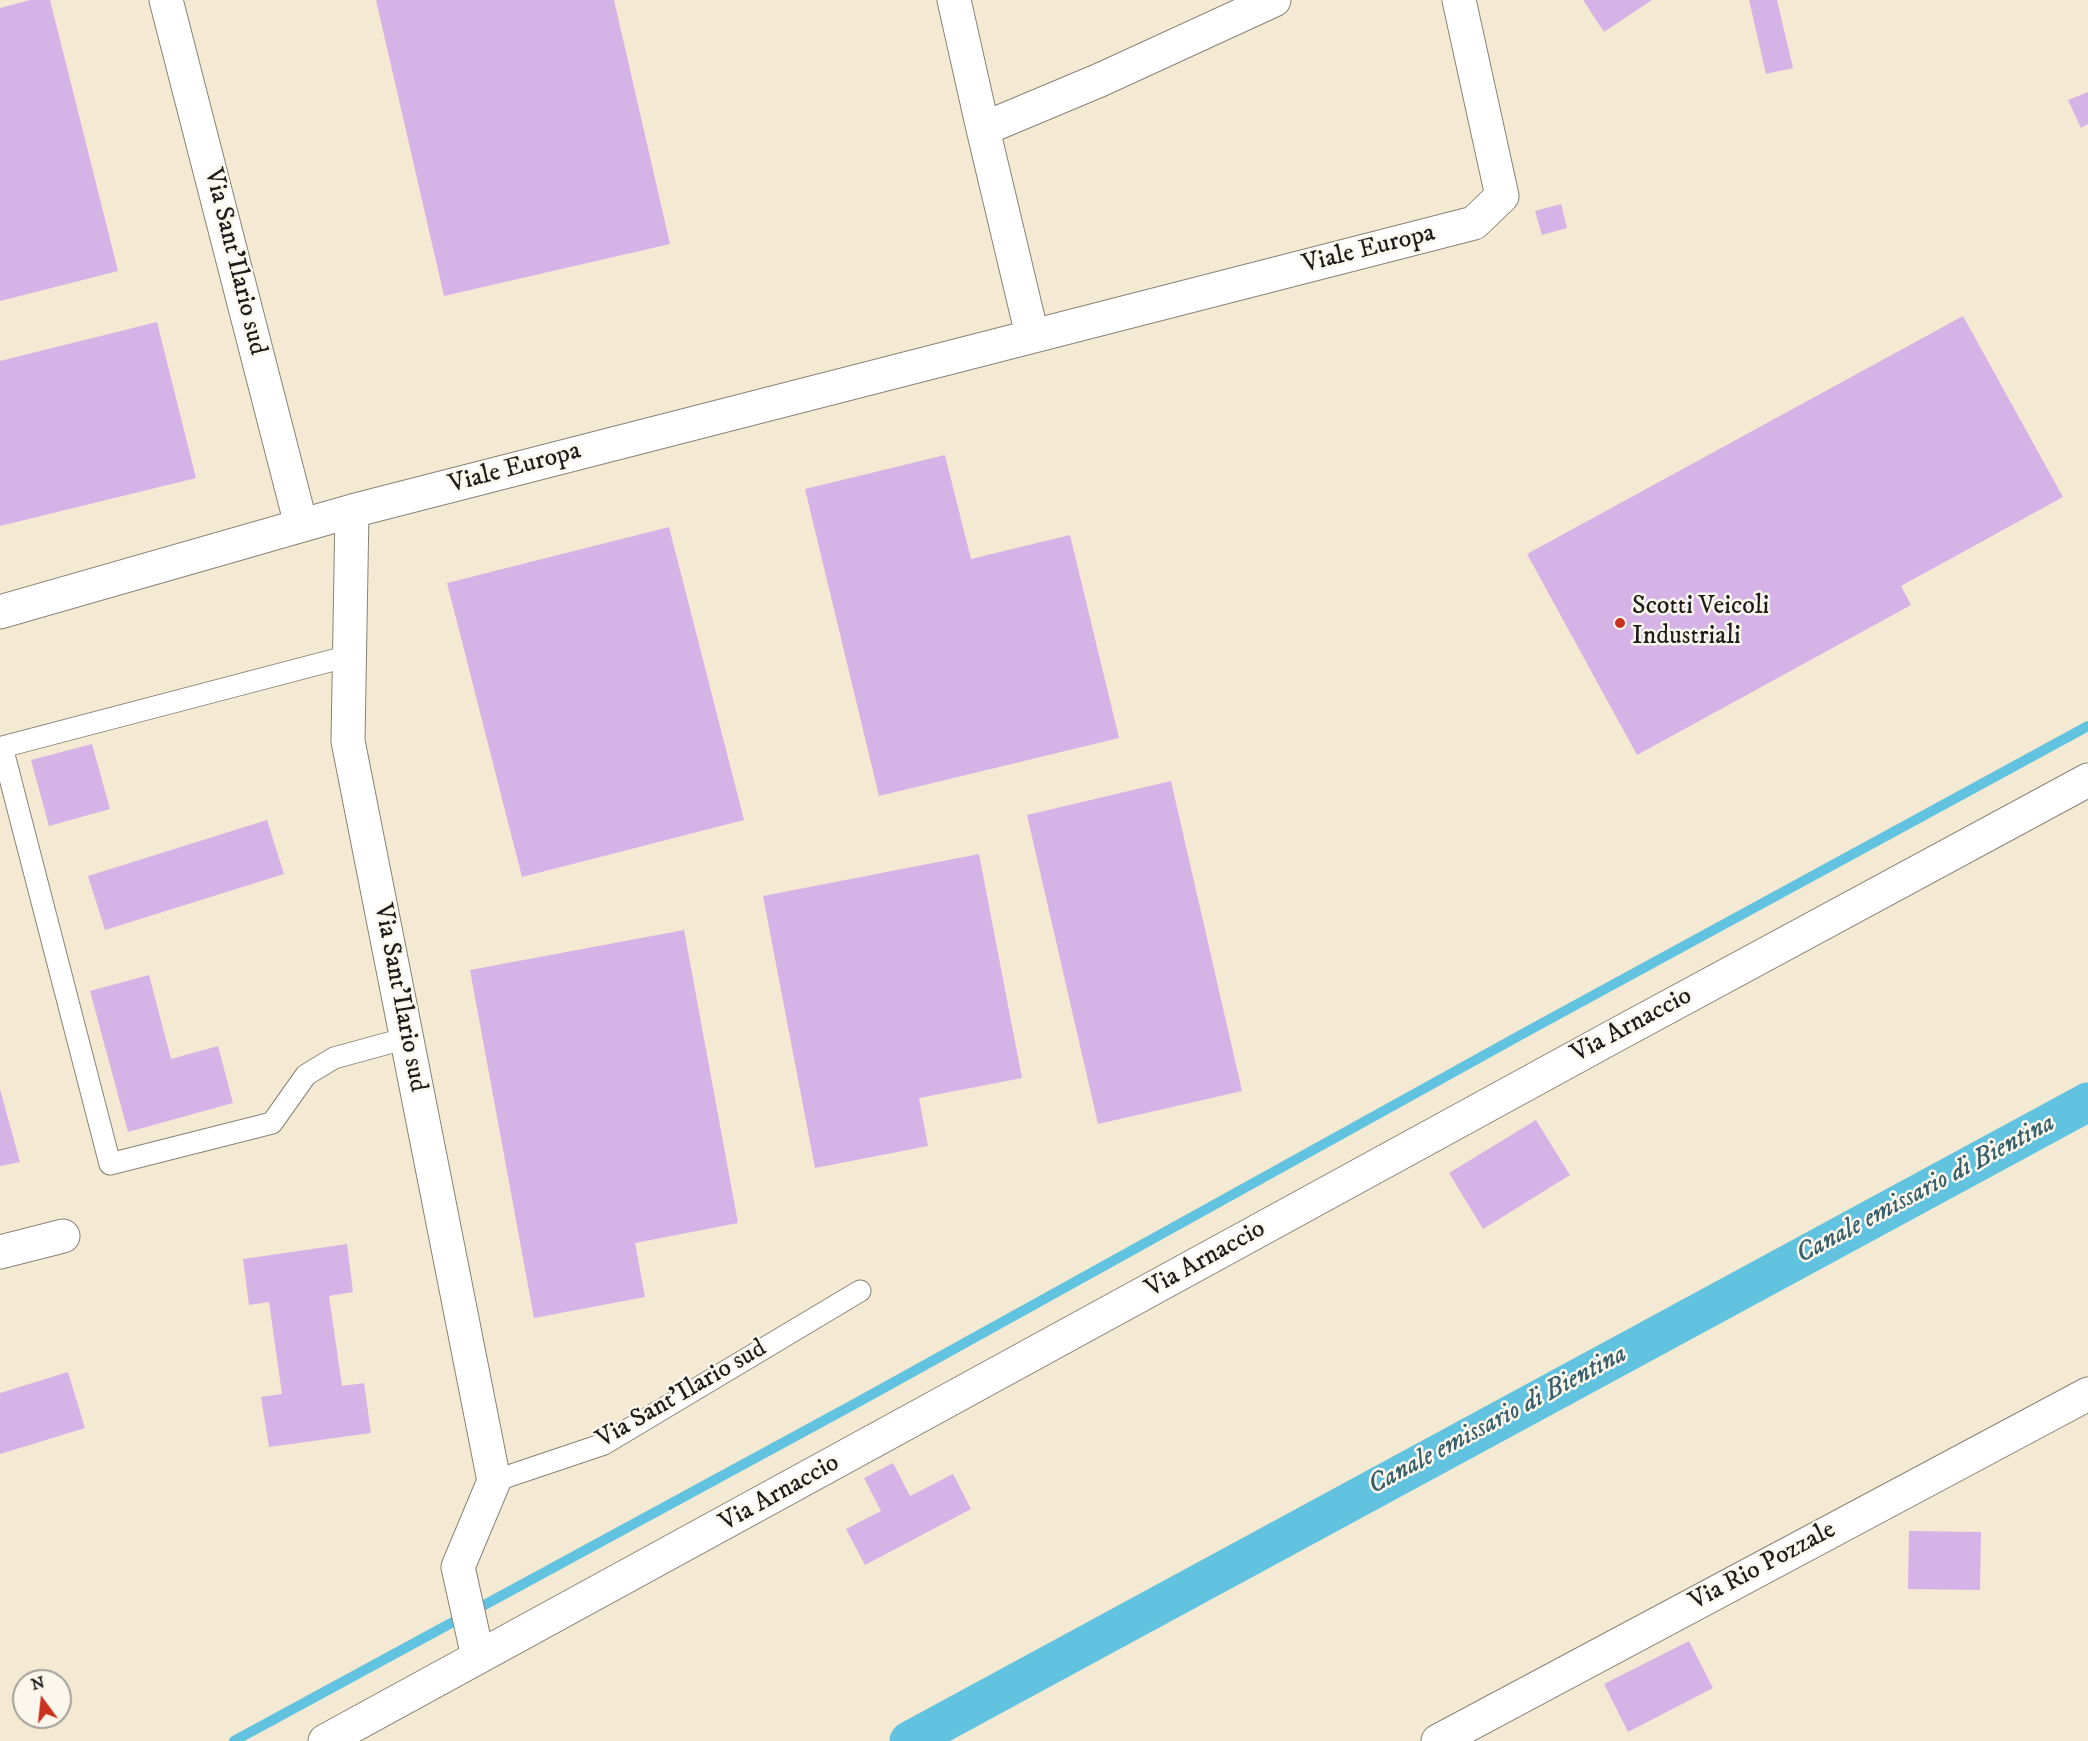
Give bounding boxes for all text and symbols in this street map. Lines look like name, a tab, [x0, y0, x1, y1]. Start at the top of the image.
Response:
street label: Via Sant'Ilario sud	[196, 166, 272, 358]
street label: Viale Europa	[1300, 218, 1438, 282]
street label: Viale Europa	[446, 436, 584, 502]
place label: Scotti Veicoli Industriali	[1632, 592, 1769, 654]
marker: Scotti Veicoli Industriali	[1613, 616, 1627, 630]
street label: Via Sant'Ilario sud	[365, 901, 433, 1095]
street label: Via Arnaccio	[1566, 981, 1698, 1071]
water label: Canale emissario di Bientina	[1791, 1108, 2061, 1272]
street label: Via Arnaccio	[1141, 1214, 1271, 1306]
street label: Via Sant'Ilario sud	[591, 1334, 773, 1456]
water label: Canale emissario di Bientina	[1363, 1339, 1633, 1503]
street label: Via Arnaccio	[715, 1448, 845, 1540]
street label: Via Rio Pozzale	[1685, 1515, 1841, 1619]
north arrow	[12, 1669, 72, 1729]
text: N	[29, 1672, 47, 1695]

